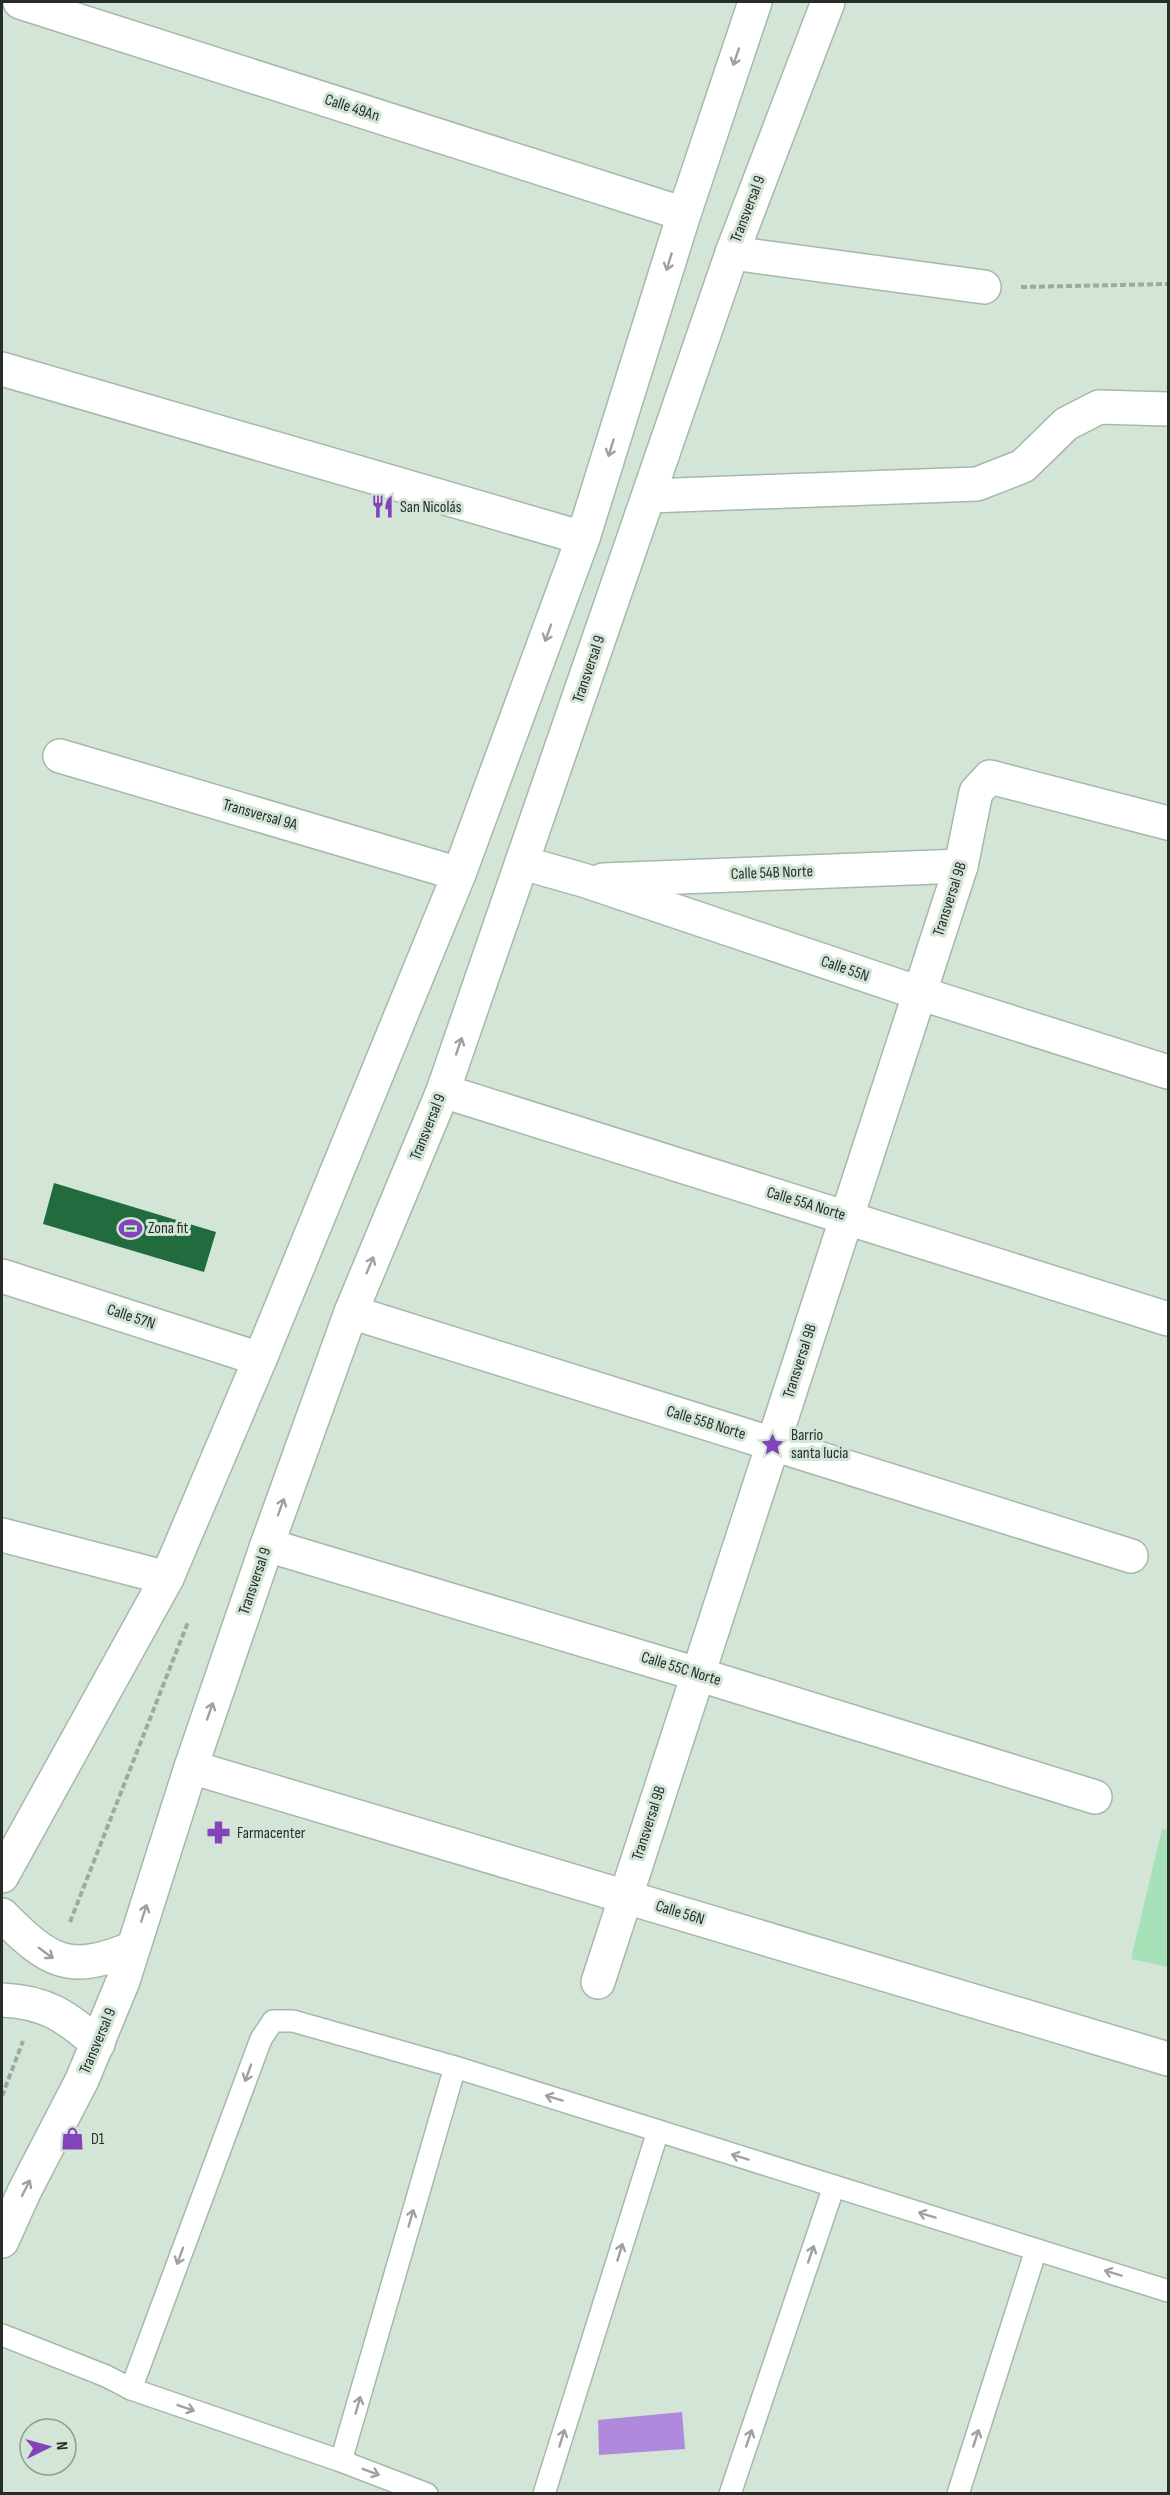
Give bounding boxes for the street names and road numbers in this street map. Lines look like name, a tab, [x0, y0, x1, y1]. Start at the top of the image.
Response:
street label: Calle 49An	[322, 90, 382, 126]
street label: Transversal 9	[727, 173, 769, 245]
street label: Transversal 9	[569, 633, 609, 705]
street label: Transversal 9A	[221, 795, 300, 835]
street label: Transversal 9B	[929, 860, 971, 938]
street label: Calle 54B Norte	[731, 862, 813, 884]
street label: Calle 55N	[818, 952, 872, 986]
street label: Transversal 9	[406, 1091, 450, 1163]
street label: Calle 55A Norte	[764, 1183, 848, 1225]
street label: Calle 57N	[104, 1300, 158, 1334]
street label: Transversal 9B	[779, 1322, 821, 1400]
street label: Calle 55B Norte	[664, 1402, 748, 1444]
street label: Transversal 9	[235, 1545, 275, 1617]
street label: Calle 55C Norte	[639, 1648, 723, 1690]
street label: Transversal 9B	[628, 1784, 670, 1862]
street label: Calle 56N	[653, 1897, 707, 1929]
street label: Transversal 9	[76, 2005, 120, 2077]

